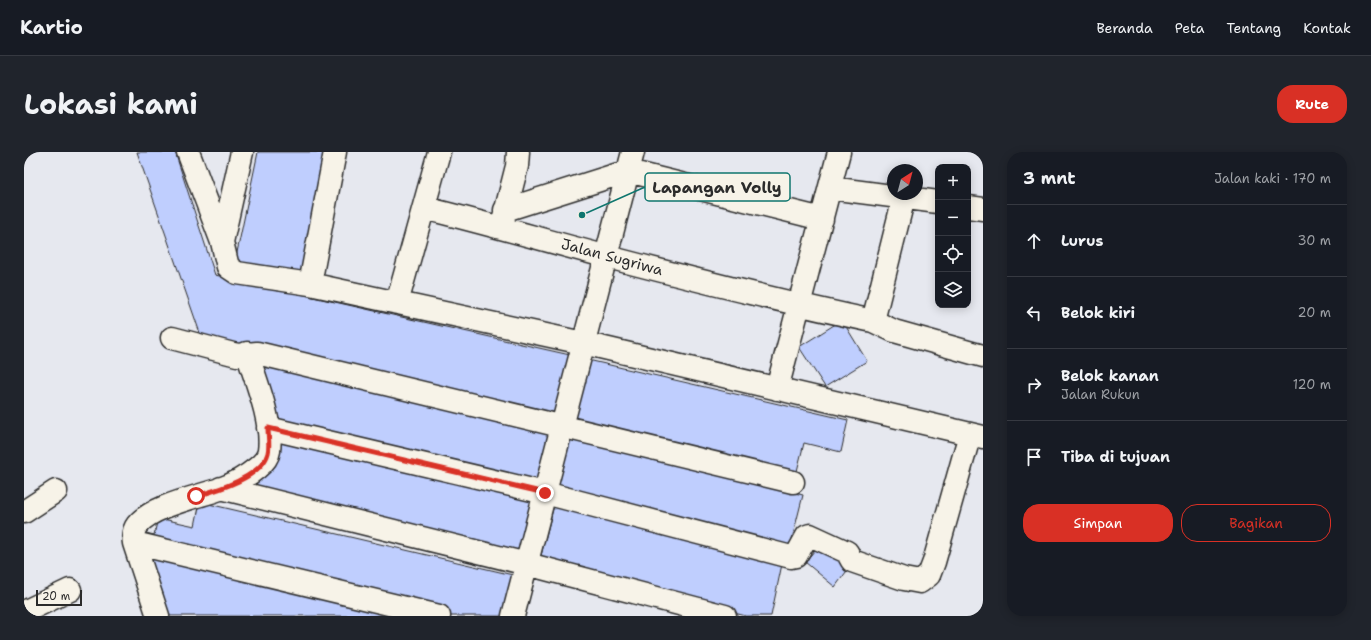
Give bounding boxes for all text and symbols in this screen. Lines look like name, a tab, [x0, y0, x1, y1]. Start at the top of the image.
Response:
text: Kartio	[20, 15, 83, 40]
text: Beranda	[1096, 19, 1153, 37]
text: Peta	[1175, 19, 1205, 37]
text: Tentang	[1227, 19, 1281, 37]
text: Kontak	[1303, 19, 1351, 37]
text: Lokasi kami	[24, 85, 198, 123]
button: Rute	[1277, 85, 1347, 123]
north arrow	[887, 164, 923, 200]
map controls	[935, 164, 971, 308]
button: +	[935, 164, 971, 200]
text: 3 mnt	[1023, 167, 1076, 189]
text: Jalan kaki · 170 m	[1214, 170, 1331, 187]
callout: Lapangan Volly	[645, 173, 790, 201]
text: Lapangan Volly	[652, 177, 782, 198]
button: −	[935, 200, 971, 236]
icon: ahead	[1023, 230, 1045, 252]
text: Lurus	[1061, 231, 1103, 251]
text: 30 m	[1297, 232, 1331, 249]
street label: Jalan Sugriwa	[559, 234, 666, 280]
button: locate	[935, 236, 971, 272]
button: layers	[935, 272, 971, 308]
icon: left	[1023, 302, 1045, 324]
text: Belok kiri	[1061, 303, 1135, 323]
text: 20 m	[1298, 304, 1331, 321]
text: Belok kanan	[1061, 366, 1159, 386]
icon: right	[1023, 374, 1045, 396]
text: 120 m	[1293, 376, 1331, 393]
text: Jalan Rukun	[1061, 386, 1140, 403]
icon: arrive	[1023, 446, 1045, 468]
text: Tiba di tujuan	[1061, 447, 1170, 467]
route end	[536, 484, 554, 502]
route start	[187, 487, 205, 505]
button: Simpan	[1023, 504, 1173, 542]
button: Bagikan	[1181, 504, 1331, 542]
scale bar	[36, 588, 82, 607]
text: 20 m	[42, 589, 70, 604]

